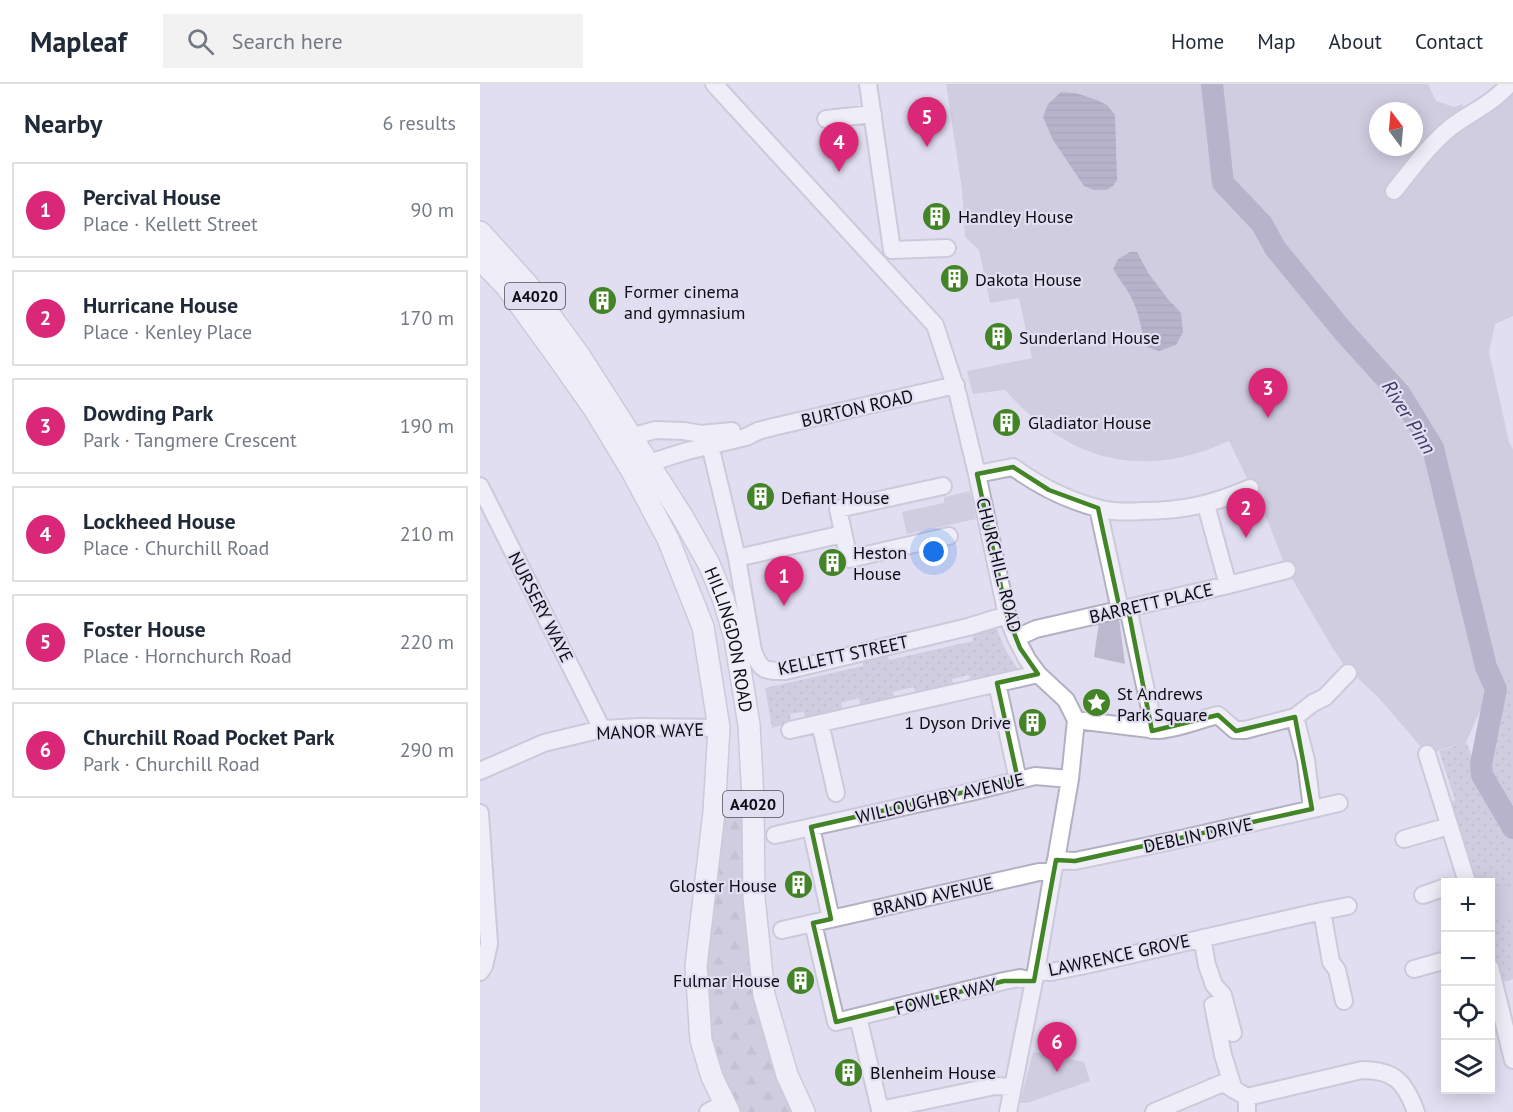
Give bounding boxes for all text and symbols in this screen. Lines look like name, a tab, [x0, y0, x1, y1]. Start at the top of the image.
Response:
search box	[163, 14, 583, 68]
text: Mapleaf	[30, 23, 127, 60]
icon: search	[184, 25, 217, 58]
text: Search here	[232, 27, 343, 55]
text: Home	[1171, 28, 1224, 55]
text: Map	[1257, 28, 1296, 55]
text: About	[1329, 28, 1382, 55]
text: Contact	[1415, 28, 1483, 55]
pin: 5	[908, 98, 946, 147]
north arrow	[1369, 102, 1423, 156]
text: Nearby	[24, 107, 102, 140]
text: 6 results	[383, 110, 456, 136]
pin: 4	[820, 122, 858, 172]
text: Percival House	[83, 183, 221, 211]
text: 1	[40, 197, 51, 223]
text: 90 m	[411, 197, 454, 223]
building icon: Handley House	[921, 200, 953, 232]
place label: Handley House	[958, 205, 1073, 228]
text: Place · Kellett Street	[83, 211, 258, 237]
building icon: Dakota House	[938, 263, 970, 295]
place label: Dakota House	[975, 268, 1082, 291]
place label: Former cinema and gymnasium	[624, 280, 745, 324]
road number: A4020	[505, 283, 565, 309]
building icon: Former cinema and gymnasium	[587, 285, 619, 317]
text: Hurricane House	[83, 291, 238, 319]
text: 2	[40, 305, 51, 331]
text: 170 m	[400, 305, 454, 331]
text: Place · Kenley Place	[83, 319, 252, 345]
building icon: Sunderland House	[982, 321, 1014, 353]
place label: Sunderland House	[1019, 326, 1160, 349]
pin: 3	[1248, 368, 1288, 418]
water label: River Pinn	[1376, 375, 1442, 459]
street label: BURTON ROAD	[799, 384, 915, 432]
text: Dowding Park	[83, 399, 213, 427]
building icon: Gladiator House	[991, 406, 1023, 438]
place label: Gladiator House	[1028, 411, 1151, 434]
text: 3	[40, 413, 51, 439]
text: 190 m	[400, 413, 454, 439]
text: Park · Tangmere Crescent	[83, 427, 297, 453]
building icon: Defiant House	[744, 481, 776, 513]
place label: Defiant House	[781, 486, 890, 509]
pin: 2	[1226, 488, 1266, 538]
street label: CHURCHILL ROAD	[971, 495, 1027, 635]
text: Lockheed House	[83, 507, 236, 535]
text: 4	[40, 521, 51, 547]
text: 210 m	[400, 521, 454, 547]
text: Place · Churchill Road	[83, 535, 269, 561]
your location	[919, 537, 948, 566]
place label: Heston House	[853, 541, 907, 585]
building icon: Heston House	[816, 546, 848, 578]
street label: NURSERY WAYE	[503, 548, 579, 666]
pin: 1	[764, 556, 804, 606]
street label: HILLINGDON ROAD	[700, 563, 758, 714]
street label: BARRETT PLACE	[1087, 578, 1215, 628]
text: Foster House	[83, 615, 206, 643]
text: 5	[40, 629, 51, 655]
text: 220 m	[400, 629, 454, 655]
street label: KELLETT STREET	[776, 630, 910, 680]
text: Place · Hornchurch Road	[83, 643, 292, 669]
place label: St Andrews Park Square	[1117, 682, 1208, 726]
place icon: St Andrews Park Square	[1080, 687, 1112, 719]
building icon: 1 Dyson Drive	[1016, 706, 1048, 738]
place label: 1 Dyson Drive	[904, 711, 1011, 734]
street label: MANOR WAYE	[596, 718, 704, 744]
text: Churchill Road Pocket Park	[83, 723, 335, 751]
text: 6	[40, 737, 51, 763]
text: 290 m	[400, 737, 454, 763]
text: Park · Churchill Road	[83, 751, 260, 777]
street label: WILLOUGHBY AVENUE	[854, 767, 1026, 829]
road number: A4020	[723, 791, 783, 817]
street label: DEBLIN DRIVE	[1141, 812, 1255, 858]
building icon: Gloster House	[782, 869, 814, 901]
street label: BRAND AVENUE	[871, 871, 995, 921]
place label: Gloster House	[669, 874, 777, 897]
map controls	[1441, 878, 1495, 1094]
button: +	[1441, 878, 1495, 932]
street label: LAWRENCE GROVE	[1046, 929, 1192, 981]
button: −	[1441, 932, 1495, 986]
building icon: Fulmar House	[785, 964, 817, 996]
place label: Fulmar House	[673, 969, 780, 992]
street label: FOWLER WAY	[893, 972, 999, 1020]
button: locate	[1441, 986, 1495, 1040]
pin: 6	[1038, 1022, 1076, 1072]
button: layers	[1441, 1040, 1495, 1094]
building icon: Blenheim House	[833, 1056, 865, 1088]
place label: Blenheim House	[870, 1061, 996, 1084]

